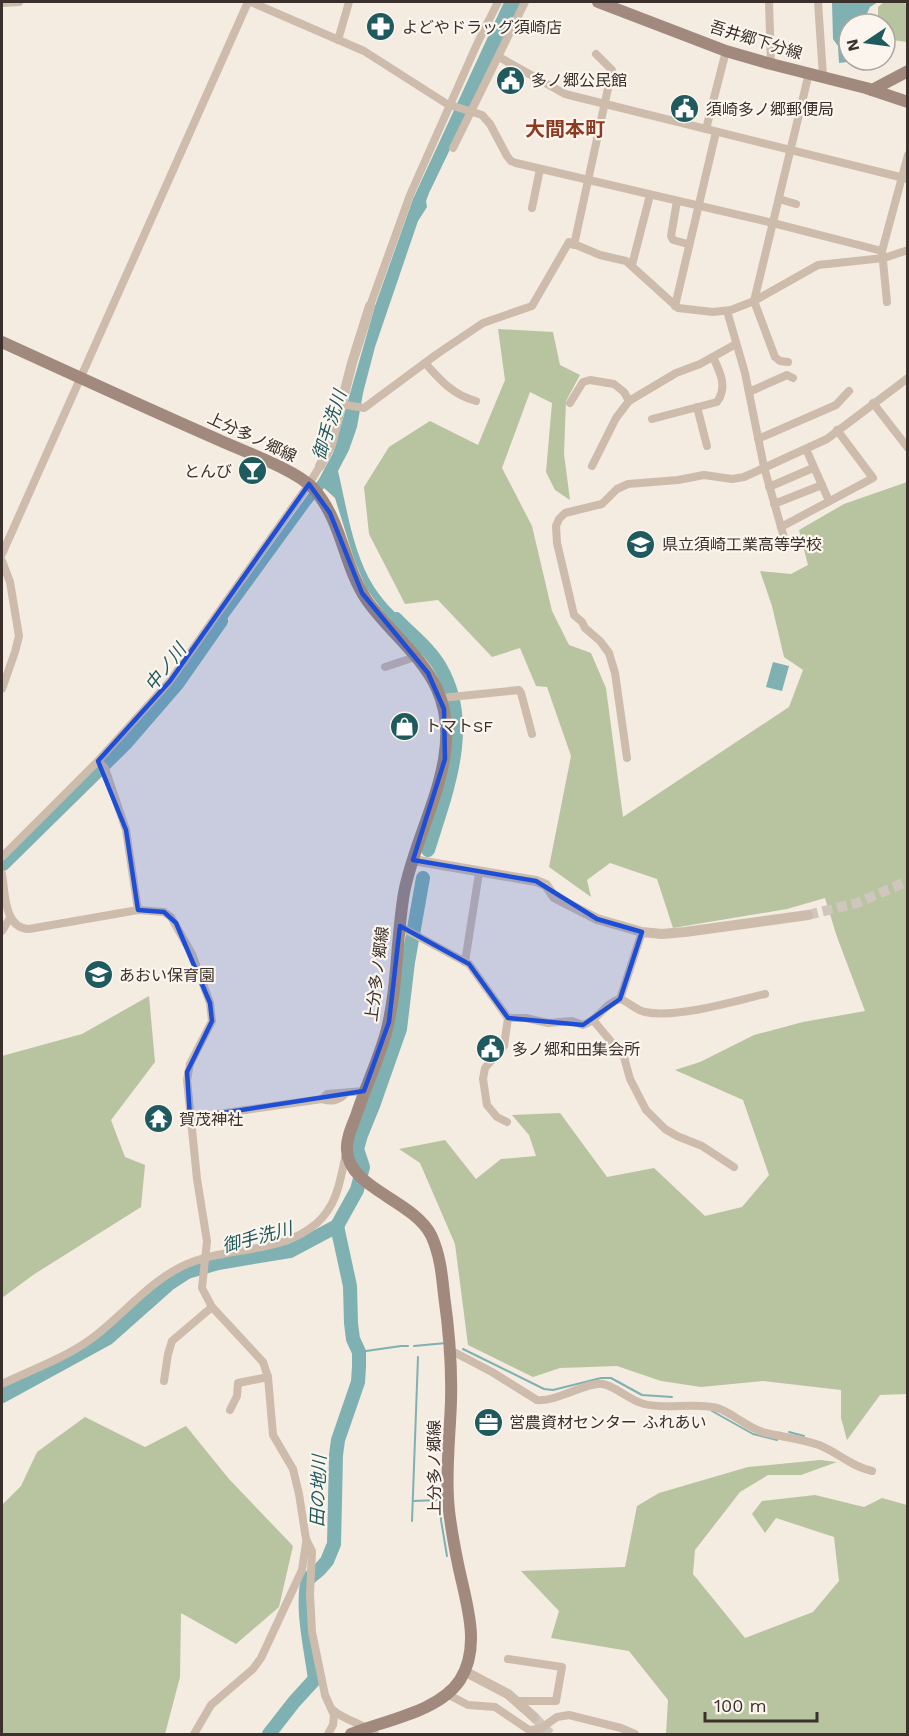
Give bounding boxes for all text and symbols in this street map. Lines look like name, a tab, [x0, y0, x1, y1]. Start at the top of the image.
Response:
pharmacy icon: よどやドラッグ須崎店	[365, 11, 397, 43]
north arrow	[837, 12, 897, 72]
street label: 吾井郷下分線	[707, 17, 805, 63]
place label: よどやドラッグ須崎店	[402, 18, 562, 37]
text: N	[842, 37, 863, 53]
public building icon: 多ノ郷公民館	[494, 64, 526, 96]
place label: 多ノ郷公民館	[531, 71, 627, 90]
public building icon: 須崎多ノ郷郵便局	[669, 93, 701, 125]
place label: 須崎多ノ郷郵便局	[706, 100, 834, 119]
district label: 大間本町	[525, 117, 605, 141]
water label: 御手洗川	[308, 386, 351, 462]
street label: 上分多ノ郷線	[204, 408, 300, 466]
bar icon: とんび	[237, 455, 269, 487]
place label: とんび	[184, 462, 232, 481]
school or university icon: 県立須崎工業高等学校	[625, 528, 657, 560]
place label: 県立須崎工業高等学校	[662, 535, 822, 554]
water label: 中ノ川	[140, 638, 191, 695]
shop icon: トマトSF	[388, 710, 420, 742]
place label: トマトSF	[425, 717, 493, 736]
street label: 上分多ノ郷線	[362, 925, 392, 1023]
school or university icon: あおい保育園	[82, 959, 114, 991]
place label: あおい保育園	[119, 966, 215, 985]
public building icon: 多ノ郷和田集会所	[475, 1033, 507, 1065]
place label: 多ノ郷和田集会所	[512, 1040, 640, 1059]
temple icon: 賀茂神社	[142, 1103, 174, 1135]
place label: 賀茂神社	[179, 1110, 243, 1129]
water label: 御手洗川	[220, 1217, 296, 1256]
office icon: 営農資材センター ふれあい	[472, 1406, 504, 1438]
place label: 営農資材センター ふれあい	[509, 1413, 706, 1432]
street label: 上分多ノ郷線	[425, 1420, 444, 1516]
water label: 田の地川	[306, 1453, 330, 1527]
scale bar	[705, 1685, 818, 1723]
text: 100 m	[714, 1695, 767, 1716]

